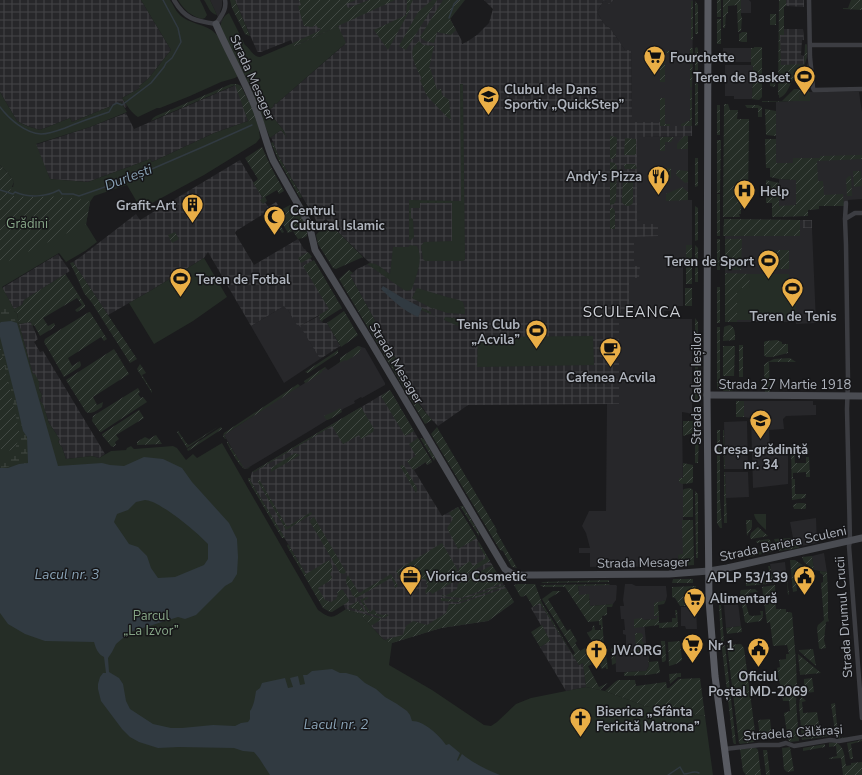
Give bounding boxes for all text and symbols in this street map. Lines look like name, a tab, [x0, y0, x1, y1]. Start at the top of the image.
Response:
street label: Strada Mesager	[225, 32, 279, 123]
supermarket icon: Fourchette	[641, 44, 667, 77]
place label: Fourchette	[670, 49, 734, 67]
sports icon: Teren de Basket	[792, 64, 818, 97]
place label: Teren de Basket	[693, 69, 791, 87]
place label: Clubul de Dans Sportiv „QuickStep”	[504, 81, 624, 114]
school or university icon: Clubul de Dans Sportiv „QuickStep”	[476, 83, 502, 116]
water label: Durlești	[102, 159, 155, 195]
restaurant icon: Andy's Pizza	[645, 163, 671, 196]
place label: Andy's Pizza	[566, 168, 642, 186]
hospital icon: Help	[732, 178, 758, 211]
place label: Help	[760, 183, 789, 201]
building icon: Grafit-Art	[179, 192, 205, 225]
place label: Grafit-Art	[116, 197, 177, 215]
place label: Centrul Cultural Islamic	[290, 202, 385, 235]
mosque icon: Centrul Cultural Islamic	[262, 204, 288, 237]
park label: Grădini	[6, 215, 48, 233]
sports icon: Teren de Sport	[756, 248, 782, 281]
place label: Teren de Sport	[664, 253, 755, 271]
sports icon: Teren de Fotbal	[167, 266, 193, 299]
place label: Teren de Fotbal	[196, 271, 291, 289]
sports icon: Teren de Tenis	[780, 275, 806, 308]
district label: SCULEANCA	[583, 302, 681, 322]
place label: Teren de Tenis	[750, 308, 836, 326]
place label: Tenis Club „Acvila”	[457, 316, 520, 349]
sports icon: Tenis Club „Acvila”	[523, 318, 549, 351]
street label: Strada Mesager	[365, 319, 428, 408]
street label: Strada Calea Ieșilor	[688, 331, 706, 445]
cafe icon: Cafenea Acvila	[598, 336, 624, 369]
place label: Cafenea Acvila	[566, 369, 656, 387]
street label: Strada 27 Martie 1918	[719, 376, 852, 394]
school or university icon: Creșa-grădiniță nr. 34	[748, 408, 774, 441]
place label: Creșa-grădiniță nr. 34	[714, 441, 808, 474]
street label: Strada Bariera Sculeni	[718, 522, 848, 566]
street label: Strada Mesager	[597, 553, 690, 573]
street label: Strada Drumul Crucii	[831, 556, 857, 678]
office icon: Viorica Cosmetic	[397, 563, 423, 596]
public building icon: APLP 53/139	[791, 564, 817, 597]
water label: Lacul nr. 3	[35, 565, 99, 584]
place label: Viorica Cosmetic	[425, 568, 526, 586]
place label: APLP 53/139	[707, 569, 788, 587]
supermarket icon: Alimentară	[682, 585, 708, 618]
place label: Alimentară	[710, 590, 777, 608]
park label: Parcul „La Izvor”	[123, 607, 179, 640]
supermarket icon: Nr 1	[679, 632, 705, 665]
public building icon: Oficiul Poștal MD-2069	[745, 635, 771, 668]
church icon: JW.ORG	[583, 637, 609, 670]
place label: Nr 1	[708, 637, 734, 655]
place label: JW.ORG	[611, 642, 662, 660]
place label: Oficiul Poștal MD-2069	[708, 668, 808, 701]
place label: Biserica „Sfânta Fericită Matrona”	[596, 703, 700, 736]
church icon: Biserica „Sfânta Fericită Matrona”	[567, 705, 593, 738]
water label: Lacul nr. 2	[304, 715, 368, 734]
street label: Stradela Călărași	[743, 721, 843, 745]

